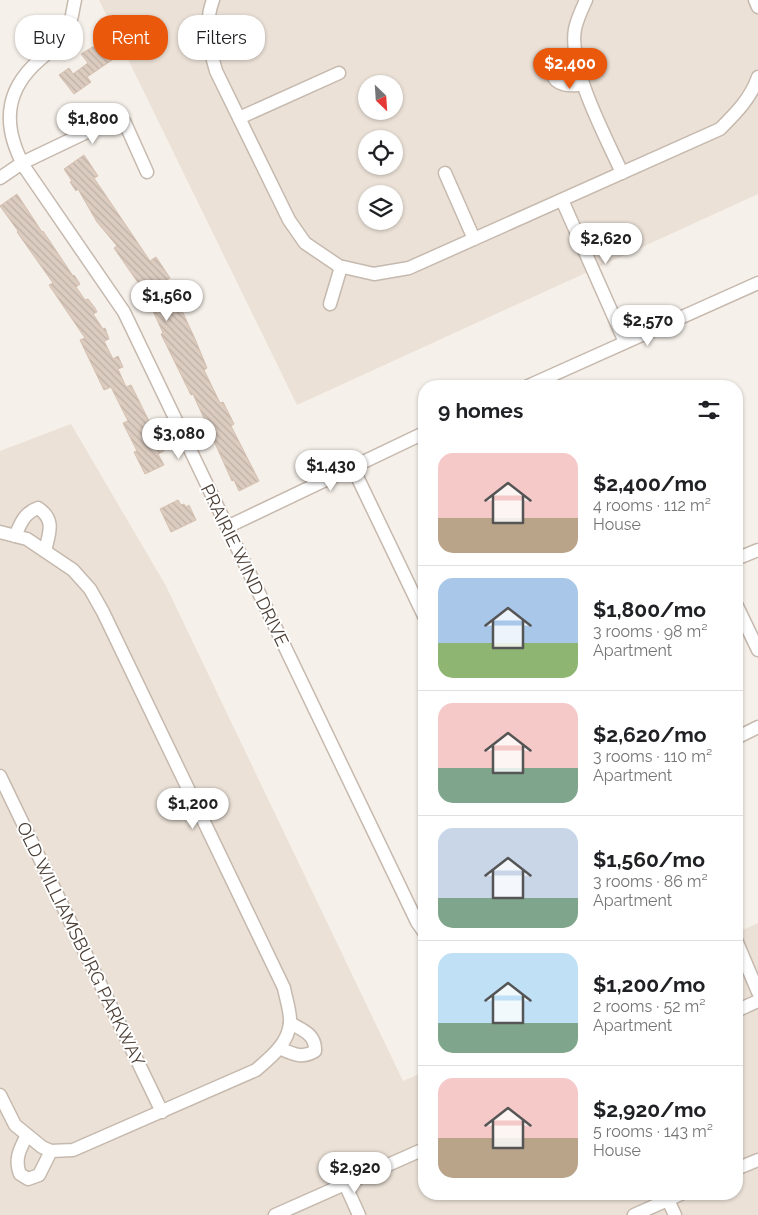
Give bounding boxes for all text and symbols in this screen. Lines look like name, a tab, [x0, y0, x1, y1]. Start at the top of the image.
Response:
chip: Buy	[15, 15, 83, 60]
chip: Rent	[93, 15, 168, 60]
chip: Filters	[178, 15, 265, 60]
pin: $2,400	[529, 48, 611, 90]
text: $2,400	[544, 54, 596, 73]
north arrow	[358, 75, 402, 120]
map controls	[358, 75, 403, 230]
pin: $1,800	[52, 102, 134, 145]
text: $1,800	[67, 109, 119, 128]
button: locate	[358, 130, 403, 175]
button: layers	[358, 185, 403, 230]
pin: $2,620	[565, 222, 647, 265]
text: $2,620	[580, 229, 632, 248]
pin: $1,560	[126, 280, 208, 322]
text: $1,560	[142, 286, 192, 305]
pin: $2,570	[607, 304, 689, 347]
text: $2,570	[623, 311, 673, 330]
icon: filters	[695, 396, 723, 424]
text: 9 homes	[438, 398, 523, 423]
pin: $3,080	[138, 418, 220, 460]
text: $3,080	[153, 424, 205, 443]
pin: $1,430	[290, 450, 372, 492]
text: $1,430	[306, 456, 356, 475]
text: $2,400/mo	[593, 471, 707, 496]
icon: home	[478, 473, 538, 533]
street label: PRAIRIE WIND DRIVE	[197, 481, 293, 649]
text: 4 rooms · 112 m²	[593, 496, 711, 515]
text: House	[593, 515, 641, 534]
text: $1,800/mo	[593, 597, 706, 622]
icon: home	[478, 598, 538, 658]
text: 3 rooms · 98 m²	[593, 622, 708, 641]
text: Apartment	[593, 641, 672, 660]
text: $2,620/mo	[593, 722, 707, 747]
icon: home	[478, 723, 538, 783]
text: 3 rooms · 110 m²	[593, 747, 712, 766]
text: Apartment	[593, 766, 672, 785]
pin: $1,200	[152, 788, 234, 830]
text: $1,200	[168, 794, 218, 813]
street label: OLD WILLIAMSBURG PARKWAY	[13, 818, 150, 1070]
text: $1,560/mo	[593, 847, 705, 872]
icon: home	[478, 848, 538, 908]
text: 3 rooms · 86 m²	[593, 872, 708, 891]
text: Apartment	[593, 891, 672, 910]
text: $1,200/mo	[593, 972, 705, 997]
icon: home	[478, 973, 538, 1033]
text: 2 rooms · 52 m²	[593, 997, 705, 1016]
text: Apartment	[593, 1016, 672, 1035]
text: $2,920/mo	[593, 1097, 706, 1122]
icon: home	[478, 1098, 538, 1158]
text: 5 rooms · 143 m²	[593, 1122, 713, 1141]
text: House	[593, 1141, 641, 1160]
pin: $2,920	[314, 1152, 396, 1194]
text: $2,920	[329, 1158, 381, 1177]

